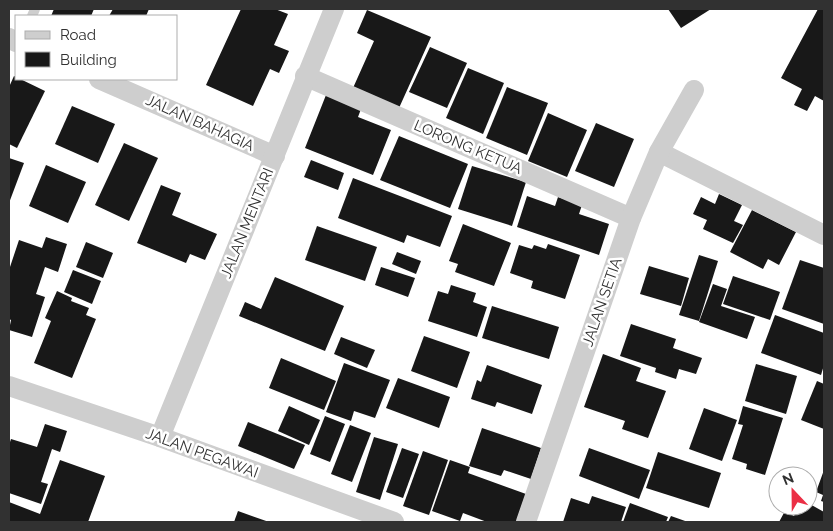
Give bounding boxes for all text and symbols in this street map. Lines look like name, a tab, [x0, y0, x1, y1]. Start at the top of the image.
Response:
legend	[15, 15, 178, 80]
text: Road	[60, 26, 96, 44]
text: Building	[60, 51, 117, 69]
street label: JALAN BAHAGIA	[143, 91, 257, 155]
street label: LORONG KETUA	[411, 116, 525, 178]
street label: JALAN MENTARI	[217, 165, 277, 281]
street label: JALAN SETIA	[578, 255, 626, 349]
street label: JALAN PEGAWAI	[143, 424, 261, 482]
north arrow	[768, 466, 818, 516]
text: N	[780, 470, 796, 488]

